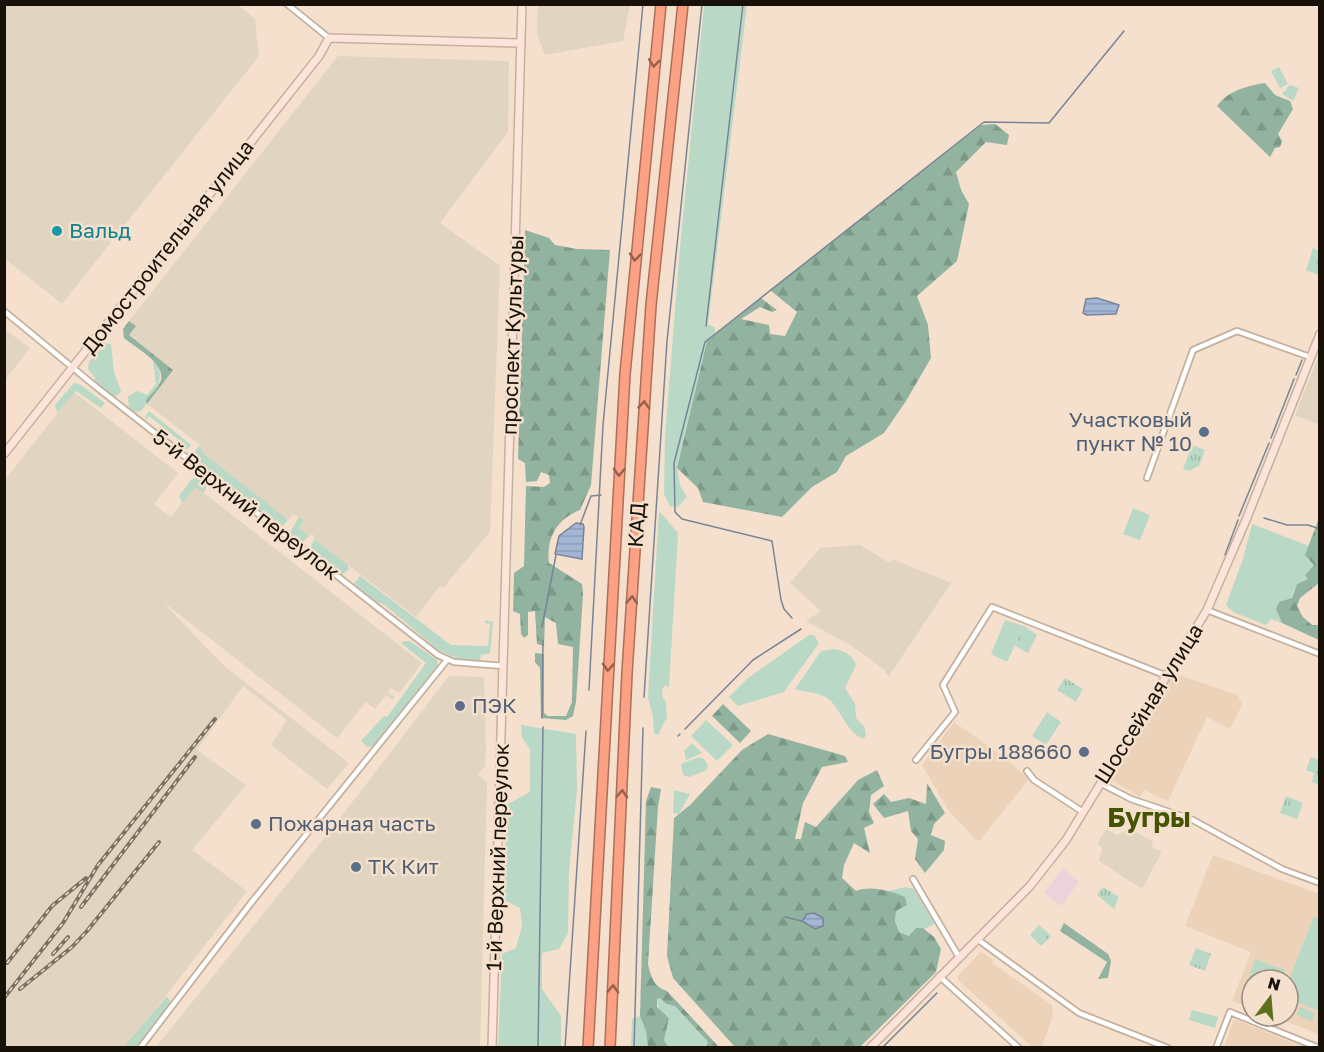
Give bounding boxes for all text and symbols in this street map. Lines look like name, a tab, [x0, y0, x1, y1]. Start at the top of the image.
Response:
one-way arrow	[648, 58, 661, 67]
street label: Домостроительная улица	[76, 134, 259, 359]
place label: Вальд	[69, 217, 131, 243]
marker: Вальд	[50, 224, 64, 238]
street label: проспект Культуры	[496, 235, 528, 435]
one-way arrow	[629, 252, 642, 261]
one-way arrow	[638, 400, 651, 409]
place label: Участковый пункт № 10	[1069, 406, 1192, 456]
street label: 5-й Верхний переулок	[148, 423, 345, 585]
marker: Участковый пункт № 10	[1197, 425, 1211, 439]
one-way arrow	[613, 467, 626, 477]
street label: КАД	[621, 502, 651, 548]
one-way arrow	[625, 595, 638, 604]
street label: Шоссейная улица	[1088, 618, 1208, 788]
one-way arrow	[602, 662, 615, 671]
place label: ПЭК	[472, 692, 517, 718]
marker: ПЭК	[453, 699, 467, 713]
place label: Бугры 188660	[930, 738, 1072, 764]
street label: 1-й Верхний переулок	[480, 743, 514, 971]
marker: Бугры 188660	[1077, 745, 1091, 759]
one-way arrow	[615, 790, 628, 799]
district label: Бугры	[1107, 801, 1191, 833]
place label: Пожарная часть	[268, 810, 435, 836]
marker: Пожарная часть	[249, 817, 263, 831]
place label: ТК Кит	[368, 853, 439, 879]
marker: ТК Кит	[349, 860, 363, 874]
north arrow	[1240, 968, 1300, 1028]
text: N	[1266, 972, 1283, 995]
one-way arrow	[607, 985, 619, 994]

